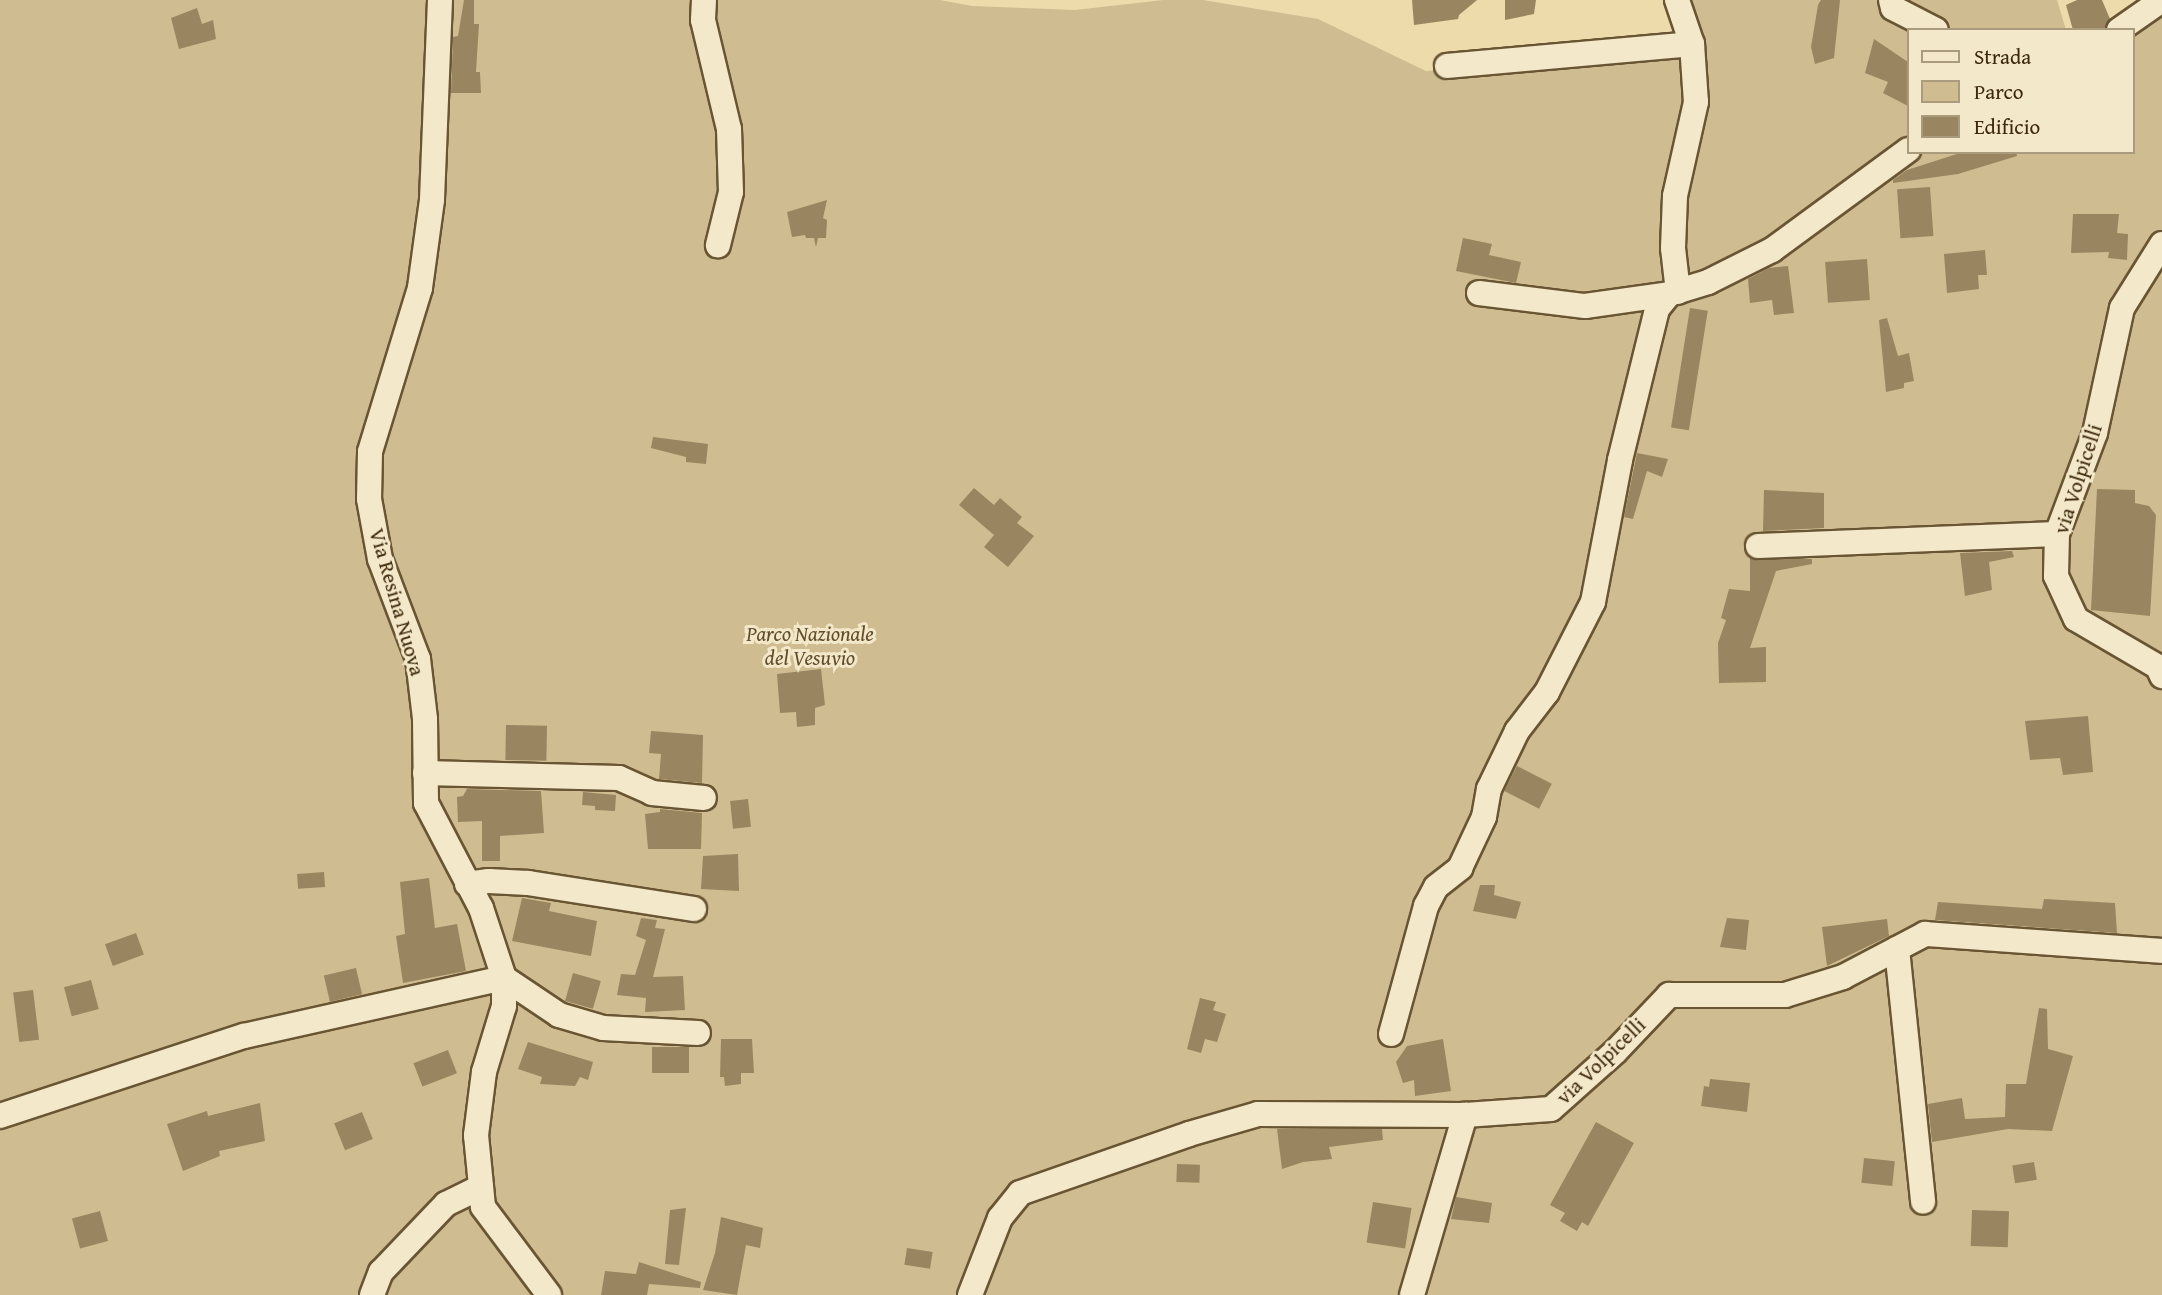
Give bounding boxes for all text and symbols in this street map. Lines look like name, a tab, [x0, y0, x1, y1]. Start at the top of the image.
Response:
legend	[1906, 28, 2134, 154]
text: Strada	[1974, 41, 2031, 72]
text: Parco	[1974, 76, 2024, 107]
text: Edificio	[1974, 111, 2040, 142]
street label: via Volpicelli	[2048, 421, 2108, 537]
street label: Via Resina Nuova	[364, 525, 430, 679]
park label: Parco Nazionale del Vesuvio	[746, 621, 874, 671]
street label: via Volpicelli	[1551, 1012, 1651, 1110]

